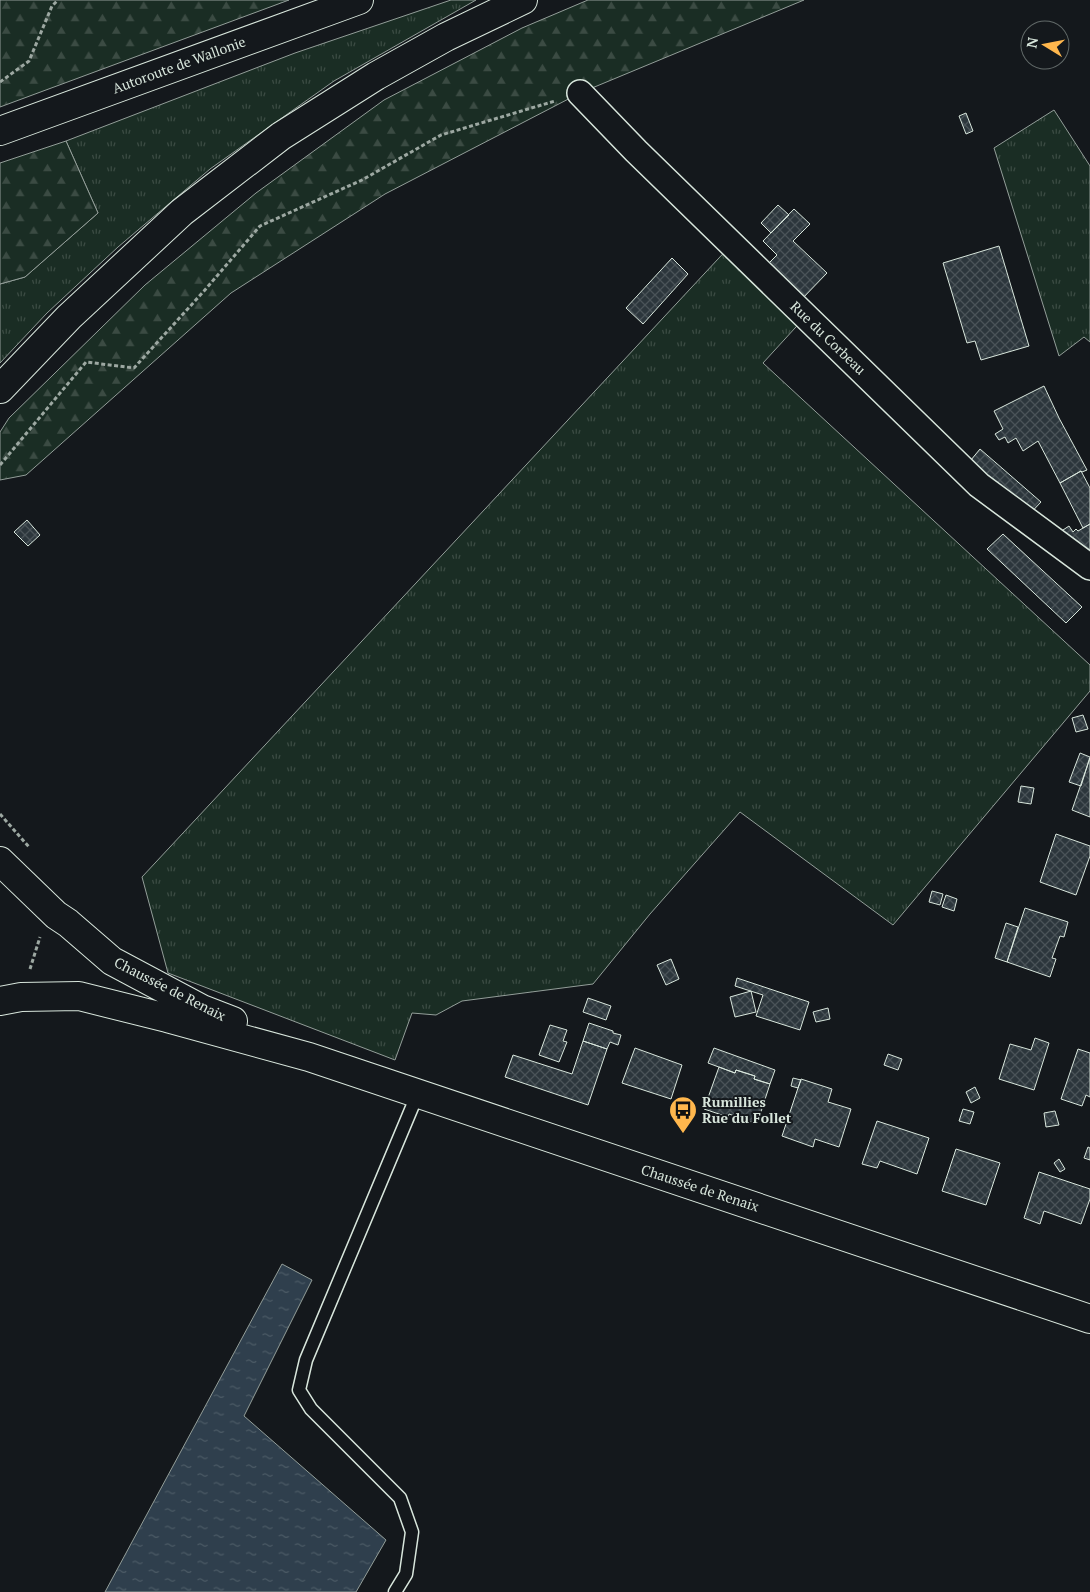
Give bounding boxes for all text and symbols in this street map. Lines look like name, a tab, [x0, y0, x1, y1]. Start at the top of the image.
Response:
north arrow	[1020, 20, 1070, 70]
street label: Autoroute de Wallonie	[110, 32, 248, 97]
text: N	[1021, 35, 1042, 50]
street label: Rue du Corbeau	[786, 297, 870, 379]
street label: Chaussée de Renaix	[111, 952, 230, 1025]
place label: Rumillies Rue du Follet	[702, 1092, 792, 1127]
bus stop icon: Rumillies Rue du Follet	[668, 1095, 698, 1134]
street label: Chaussée de Renaix	[639, 1160, 762, 1216]

